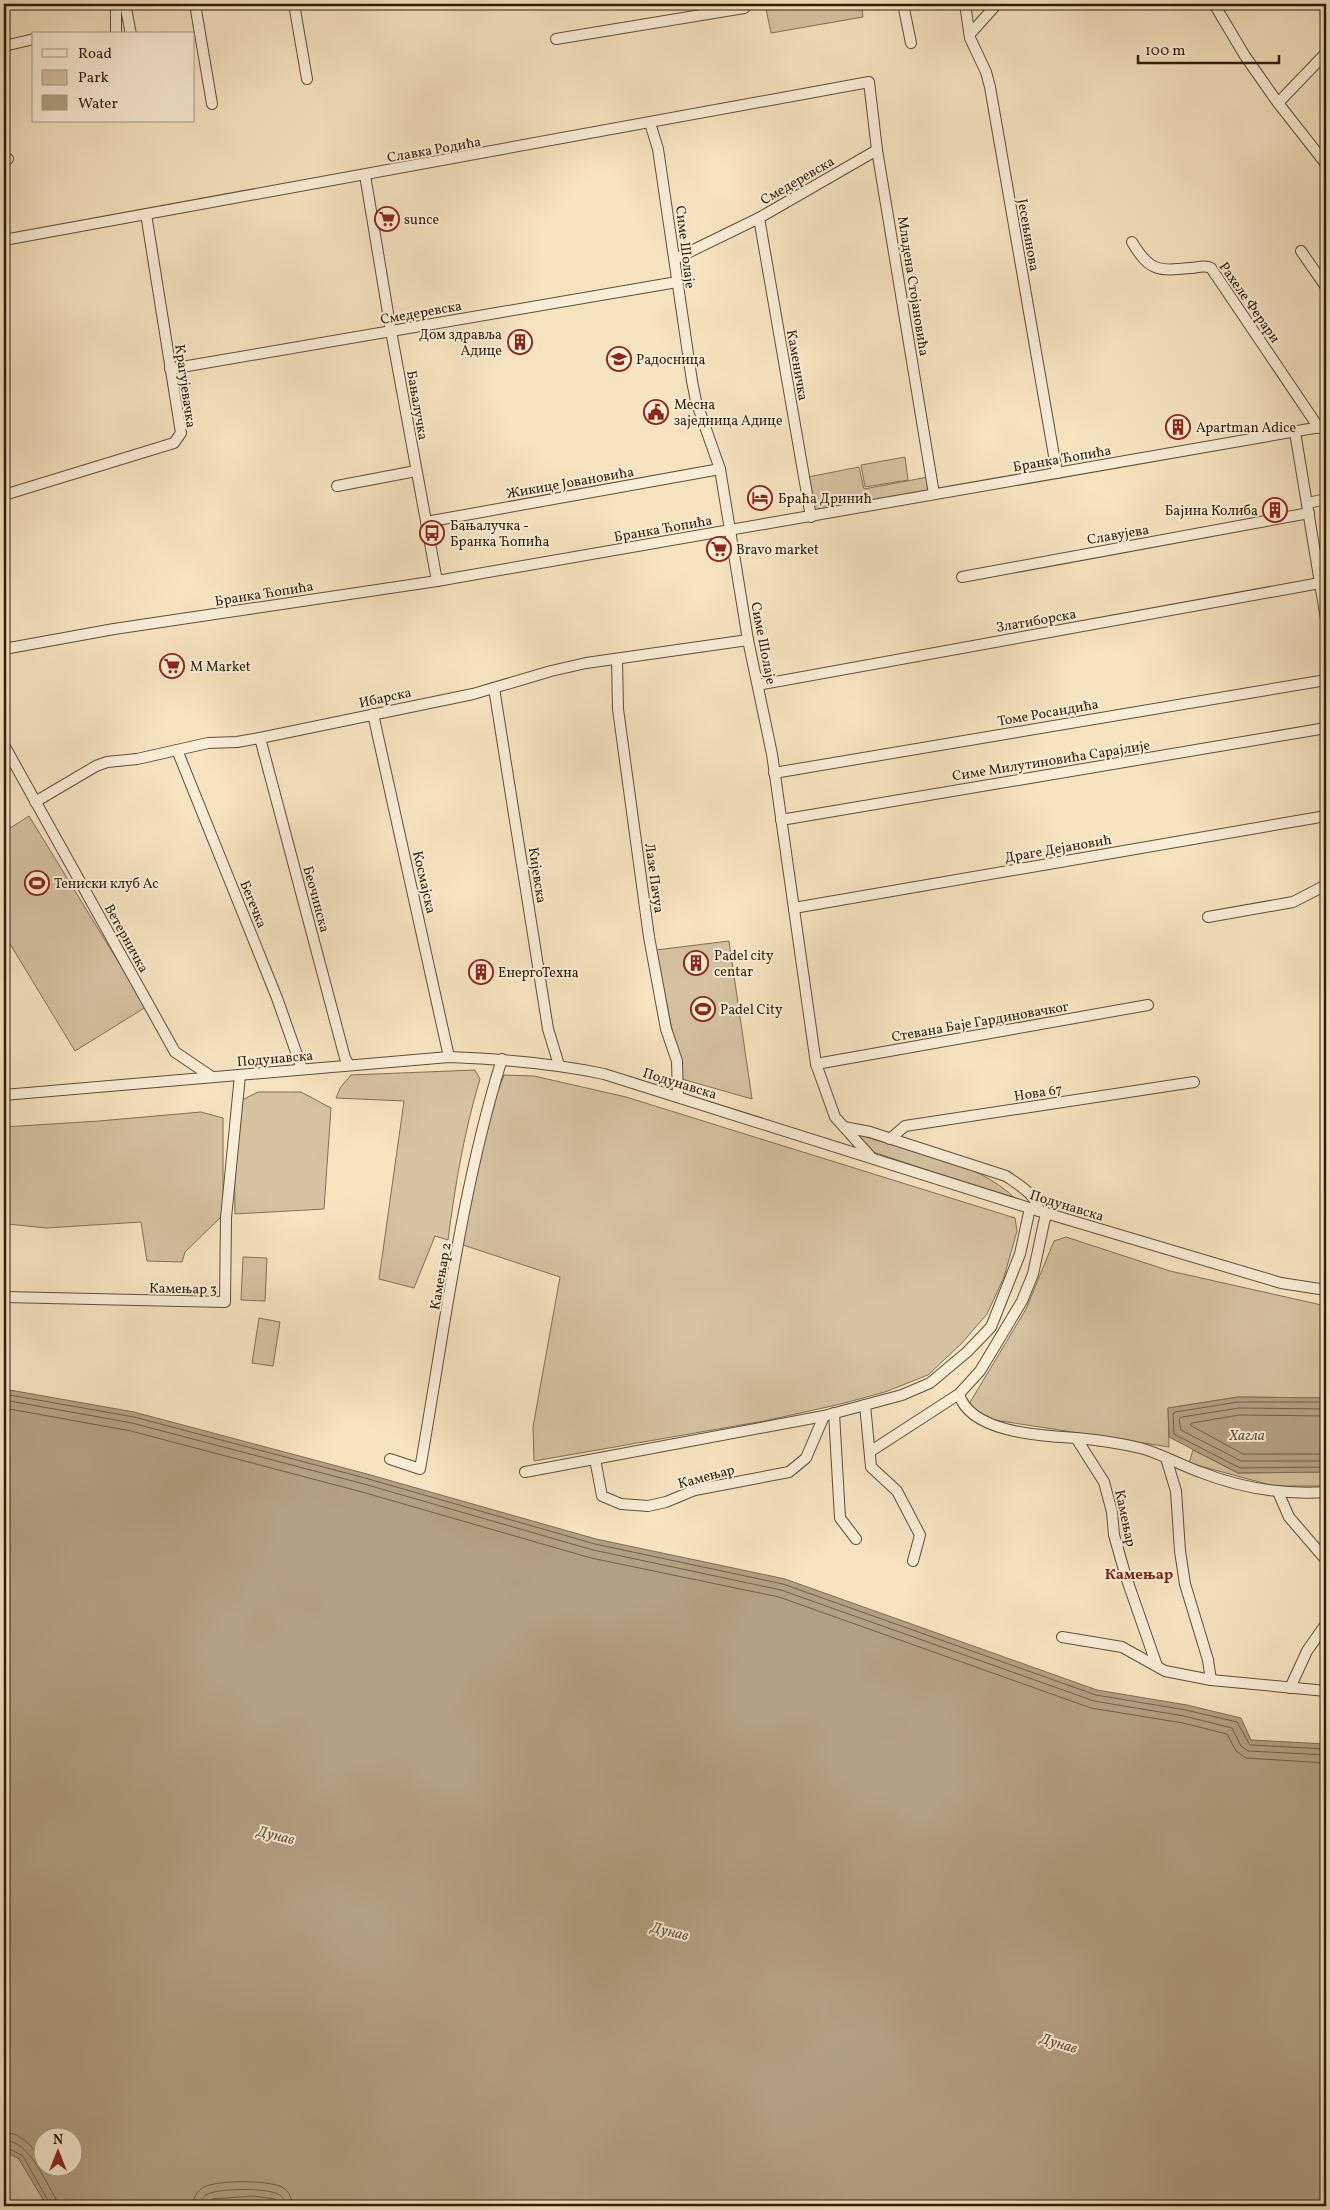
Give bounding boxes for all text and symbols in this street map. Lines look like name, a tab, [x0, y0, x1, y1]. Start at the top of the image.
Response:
legend	[32, 32, 195, 122]
scale bar	[1138, 32, 1279, 64]
text: 100 m	[1145, 41, 1185, 62]
text: Road	[78, 44, 112, 65]
text: Park	[78, 68, 109, 89]
text: Water	[78, 94, 118, 115]
street label: Славка Родића	[386, 133, 483, 168]
street label: Смедеревска	[757, 152, 838, 210]
street label: Јесењинова	[1012, 198, 1043, 273]
street label: Симе Шолаје	[670, 205, 699, 290]
supermarket icon: sunce	[374, 206, 400, 232]
place label: sunce	[404, 211, 440, 230]
street label: Младена Стојановића	[892, 215, 933, 358]
street label: Рахеле Ферари	[1214, 259, 1284, 347]
street label: Смедеревска	[379, 297, 463, 330]
place label: Дом здравља Адице	[419, 326, 502, 361]
street label: Каменичка	[781, 328, 812, 402]
building icon: Дом здравља Адице	[507, 329, 533, 355]
street label: Крагујевачка	[169, 343, 200, 429]
school or university icon: Радосница	[606, 346, 632, 372]
place label: Радосница	[636, 351, 705, 370]
street label: Бањалучка	[401, 369, 432, 442]
place label: Месна заједница Адице	[674, 396, 783, 431]
public building icon: Месна заједница Адице	[643, 399, 669, 425]
building icon: Apartman Adice	[1165, 414, 1191, 440]
place label: Apartman Adice	[1196, 419, 1297, 438]
street label: Бранка Ћопића	[1012, 441, 1113, 477]
street label: Жикице Јовановића	[505, 463, 636, 504]
hotel icon: Браћа Дринић	[747, 485, 773, 511]
place label: Браћа Дринић	[778, 490, 872, 509]
building icon: Бајина Колиба	[1262, 497, 1288, 523]
place label: Бајина Колиба	[1165, 502, 1258, 521]
street label: Бранка Ћопића	[613, 511, 714, 547]
place label: Бањалучка - Бранка Ћопића	[450, 517, 550, 552]
bus stop icon: Бањалучка - Бранка Ћопића	[419, 520, 445, 546]
street label: Славујева	[1086, 521, 1151, 550]
supermarket icon: Bravo market	[706, 536, 732, 562]
place label: Bravo market	[736, 541, 819, 560]
street label: Бранка Ћопића	[214, 577, 315, 612]
street label: Симе Шолаје	[745, 600, 780, 686]
street label: Златиборска	[995, 605, 1078, 638]
supermarket icon: M Market	[159, 653, 185, 679]
place label: M Market	[190, 658, 251, 677]
street label: Ибарска	[357, 684, 413, 713]
street label: Томе Росандића	[996, 695, 1100, 732]
street label: Симе Милутиновића Сарајлије	[951, 736, 1152, 787]
street label: Драге Дејановић	[1003, 831, 1113, 868]
street label: Лазе Пачуа	[639, 842, 668, 915]
street label: Кијевска	[523, 846, 550, 905]
street label: Космајска	[407, 849, 440, 916]
street label: Беочинска	[298, 864, 334, 935]
sports icon: Тениски клуб Ас	[24, 870, 50, 896]
place label: Тениски клуб Ас	[54, 875, 159, 894]
street label: Бегечка	[234, 878, 271, 931]
street label: Ветерничка	[99, 901, 152, 977]
place label: Padel city centar	[714, 947, 774, 982]
building icon: Padel city centar	[683, 950, 709, 976]
building icon: ЕнергоТехна	[468, 959, 494, 985]
place label: ЕнергоТехна	[498, 964, 579, 983]
sports icon: Padel City	[690, 996, 716, 1022]
street label: Стевана Баје Гардиновачког	[890, 998, 1070, 1047]
place label: Padel City	[720, 1001, 783, 1020]
street label: Подунавска	[236, 1047, 314, 1072]
street label: Подунавска	[640, 1064, 719, 1105]
street label: Нова 67	[1013, 1080, 1064, 1107]
street label: Подунавска	[1027, 1186, 1106, 1227]
street label: Камењар 2	[426, 1241, 457, 1312]
street label: Камењар 3	[149, 1279, 217, 1300]
water label: Хагла	[1228, 1426, 1265, 1447]
street label: Камењар	[676, 1461, 737, 1494]
street label: Камењар	[1109, 1488, 1140, 1549]
district label: Камењар	[1105, 1565, 1173, 1586]
water label: Дунав	[254, 1821, 297, 1851]
water label: Дунав	[648, 1917, 691, 1947]
water label: Дунав	[1036, 2029, 1080, 2060]
north arrow	[32, 2128, 82, 2178]
text: N	[53, 2131, 63, 2150]

